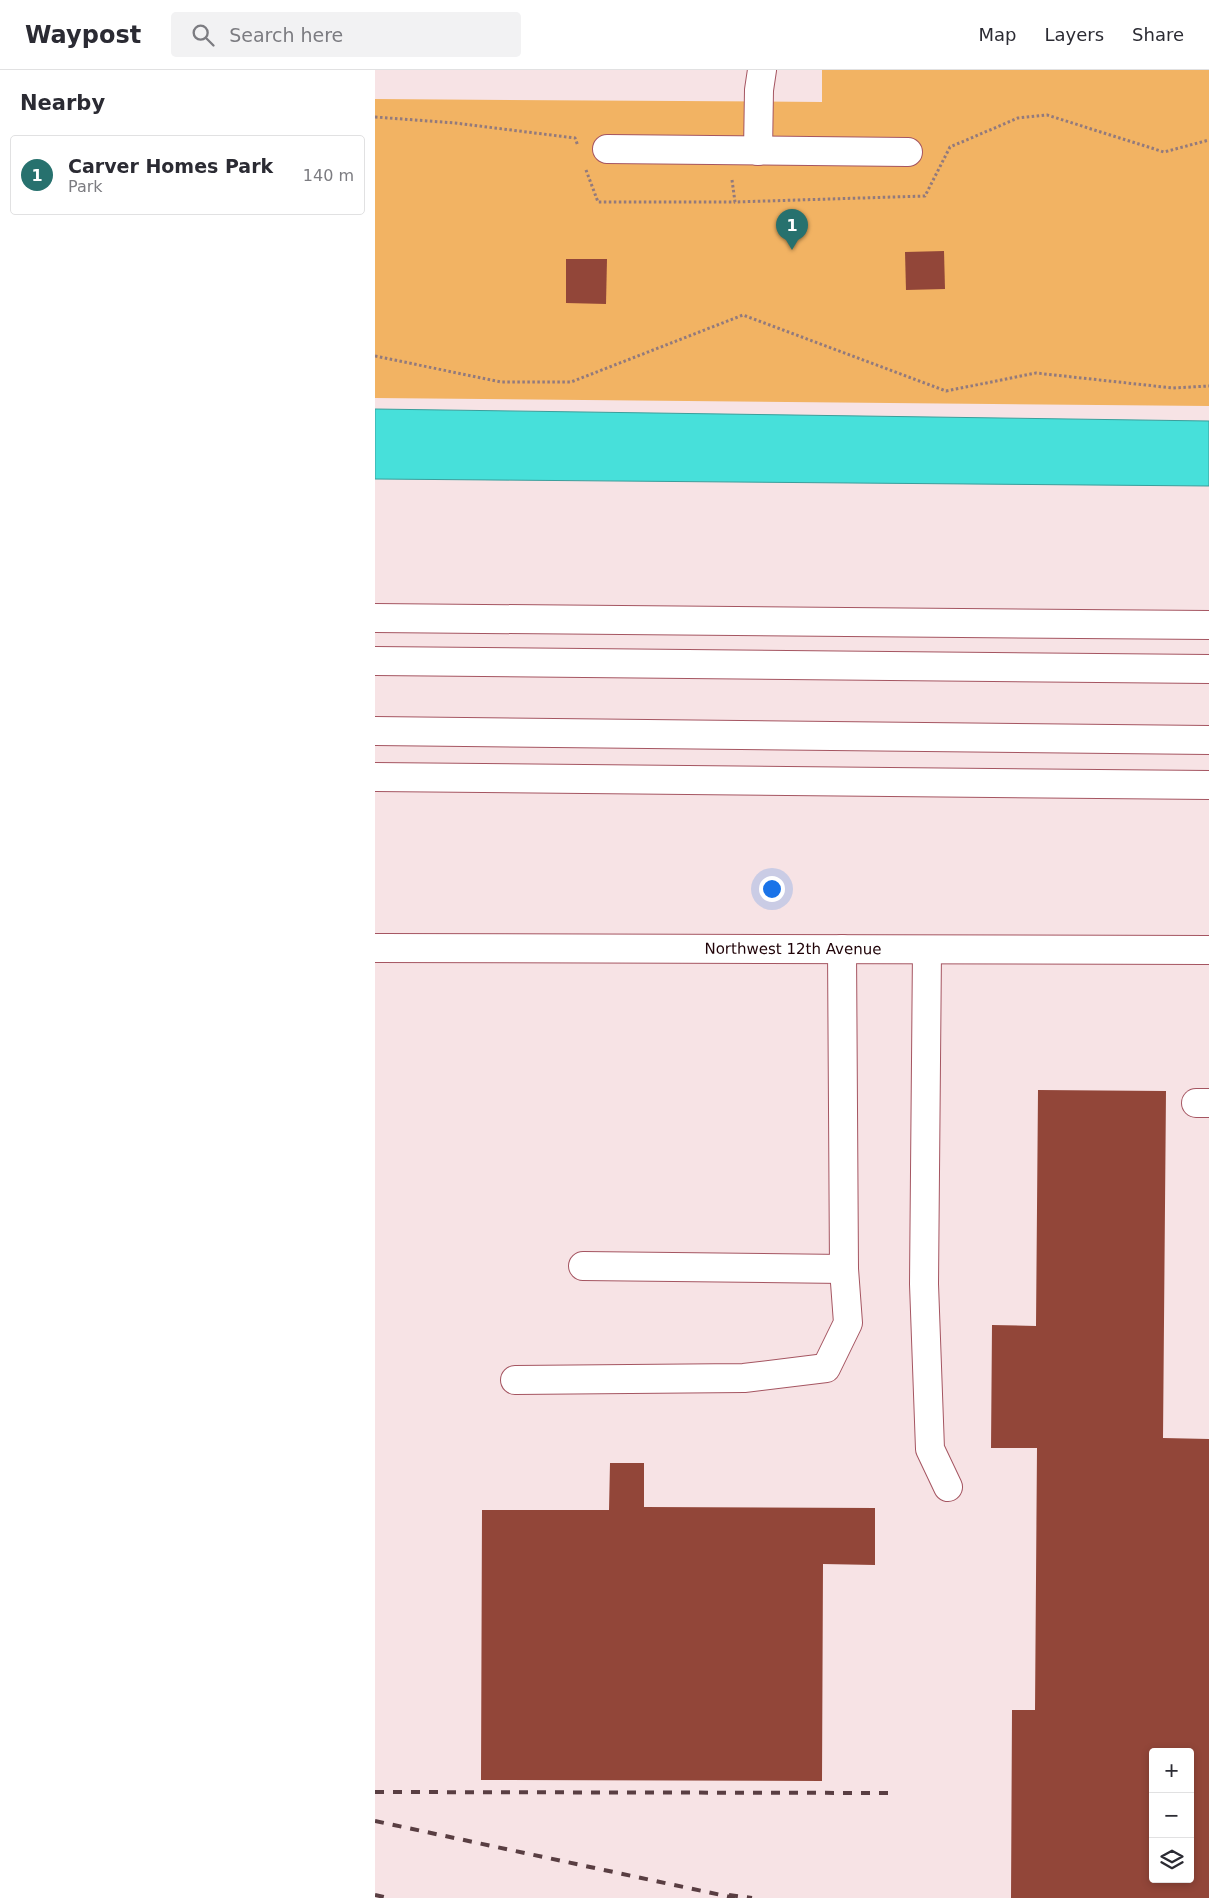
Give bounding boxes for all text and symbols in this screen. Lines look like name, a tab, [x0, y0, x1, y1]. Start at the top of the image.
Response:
search box	[171, 12, 521, 57]
text: Waypost	[25, 21, 141, 49]
icon: search	[189, 21, 217, 49]
text: Search here	[229, 24, 343, 46]
text: Map	[978, 24, 1016, 45]
text: Layers	[1044, 24, 1104, 45]
text: Share	[1132, 24, 1184, 45]
text: Nearby	[20, 91, 105, 115]
text: Carver Homes Park	[68, 155, 273, 177]
text: 1	[31, 166, 43, 185]
text: 140 m	[303, 166, 354, 185]
text: Park	[68, 177, 103, 196]
pin: 1	[776, 209, 808, 250]
your location	[759, 876, 785, 902]
street label: Northwest 12th Avenue	[704, 940, 882, 958]
map controls	[1149, 1748, 1194, 1883]
button: +	[1149, 1748, 1194, 1793]
button: −	[1149, 1793, 1194, 1838]
button: layers	[1149, 1838, 1194, 1883]

